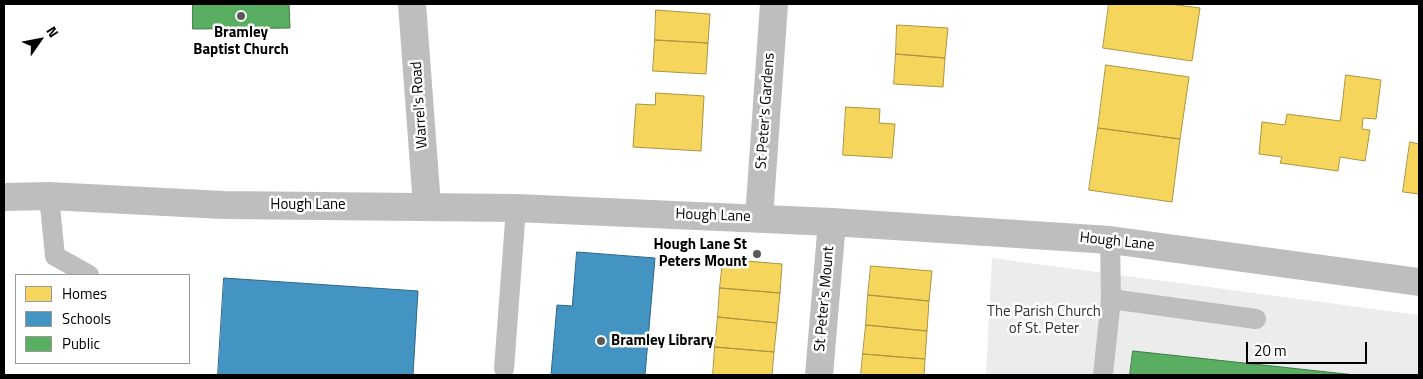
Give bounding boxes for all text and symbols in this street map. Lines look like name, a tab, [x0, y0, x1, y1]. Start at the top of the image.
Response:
marker: Bramley Baptist Church	[235, 10, 247, 22]
north arrow	[15, 15, 65, 65]
text: N	[42, 22, 64, 41]
place label: Bramley Baptist Church	[193, 24, 289, 59]
street label: St Peter's Gardens	[753, 52, 779, 170]
street label: Warrel's Road	[408, 61, 432, 149]
street label: Hough Lane	[270, 196, 346, 214]
street label: Hough Lane	[675, 206, 751, 226]
street label: Hough Lane	[1079, 229, 1155, 255]
place label: Hough Lane St Peters Mount	[654, 236, 747, 271]
street label: St Peter's Mount	[811, 245, 839, 353]
marker: Hough Lane St Peters Mount	[751, 248, 763, 260]
legend	[15, 274, 190, 364]
text: Homes	[62, 282, 107, 305]
park label: The Parish Church of St. Peter	[987, 303, 1101, 338]
text: Schools	[62, 307, 111, 330]
text: Public	[62, 332, 100, 355]
place label: Bramley Library	[611, 332, 714, 350]
scale bar	[1248, 332, 1369, 364]
marker: Bramley Library	[595, 335, 607, 347]
text: 20 m	[1254, 339, 1287, 362]

